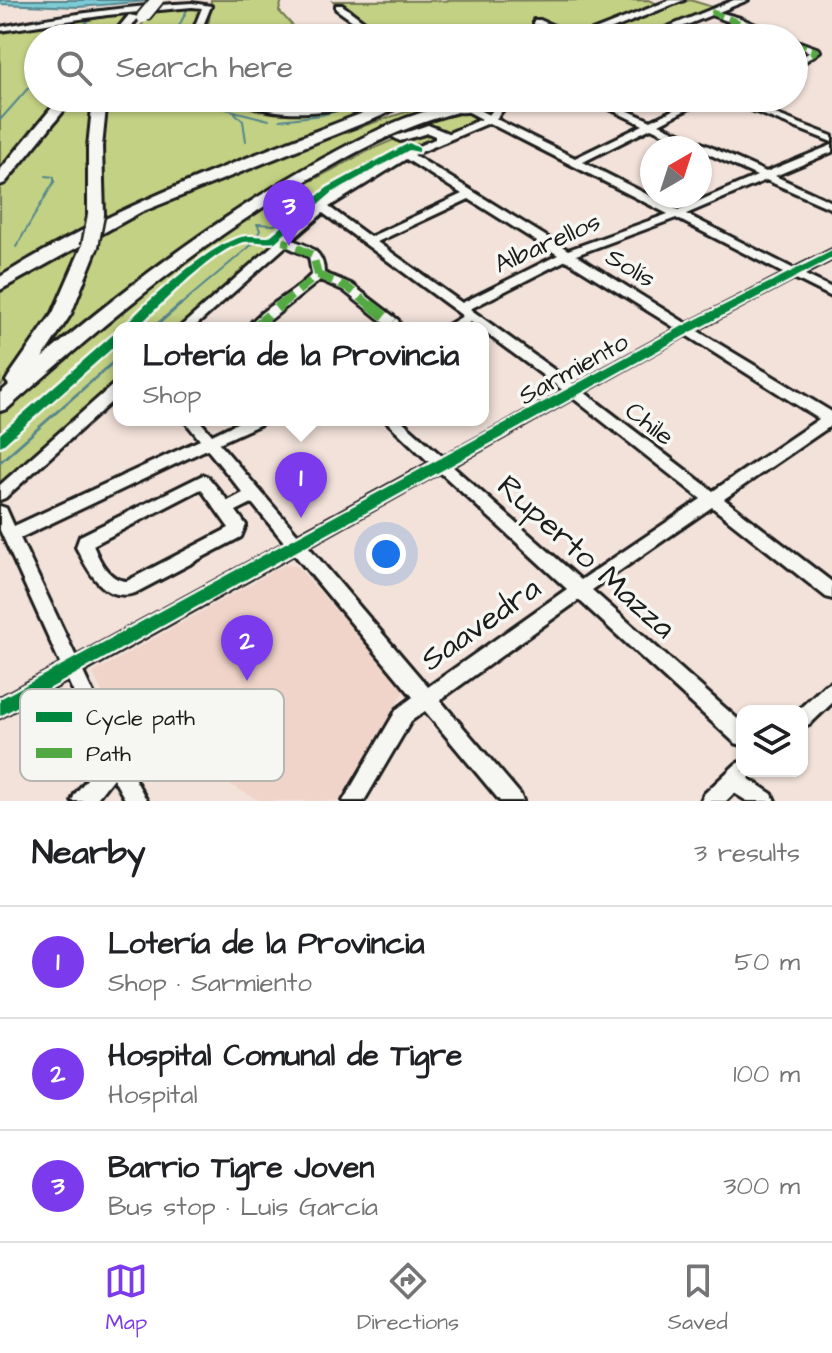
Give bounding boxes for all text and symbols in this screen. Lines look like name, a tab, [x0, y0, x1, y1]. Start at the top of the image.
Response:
search box	[24, 24, 808, 112]
icon: search	[52, 46, 96, 90]
text: Search here	[116, 47, 293, 89]
north arrow	[640, 136, 712, 208]
pin: 3	[263, 180, 315, 246]
street label: Albarellos	[489, 204, 606, 282]
street label: Solís	[599, 239, 662, 297]
popup	[113, 322, 489, 426]
street label: Sarmiento	[512, 324, 635, 414]
text: Lotería de la Provincia	[143, 335, 459, 377]
text: Shop	[143, 377, 201, 413]
street label: Chile	[617, 393, 681, 454]
pin: 1	[275, 452, 327, 518]
street label: Ruperto Mazza	[487, 465, 685, 650]
your location	[366, 534, 406, 574]
street label: Saavedra	[412, 566, 550, 682]
pin: 2	[221, 615, 273, 681]
legend	[20, 689, 284, 781]
text: Cycle path	[86, 703, 195, 735]
map controls	[736, 705, 808, 777]
button: layers	[736, 705, 808, 777]
text: Path	[86, 739, 131, 770]
text: Nearby	[32, 829, 146, 877]
text: 3 results	[694, 835, 800, 871]
text: Lotería de la Provincia	[108, 923, 424, 965]
text: 1	[56, 944, 60, 980]
text: 50 m	[735, 944, 800, 980]
text: Shop · Sarmiento	[108, 965, 312, 1001]
text: Hospital Comunal de Tigre	[108, 1035, 462, 1077]
text: 2	[51, 1056, 65, 1092]
text: 100 m	[733, 1056, 800, 1092]
text: Hospital	[108, 1077, 198, 1113]
text: Barrio Tigre Joven	[108, 1147, 374, 1189]
text: 3	[51, 1168, 65, 1204]
text: 300 m	[723, 1168, 800, 1204]
text: Bus stop · Luis García	[108, 1189, 378, 1225]
tab: Map	[104, 1259, 148, 1338]
tab: Directions	[357, 1259, 459, 1338]
tab: Saved	[668, 1259, 728, 1338]

